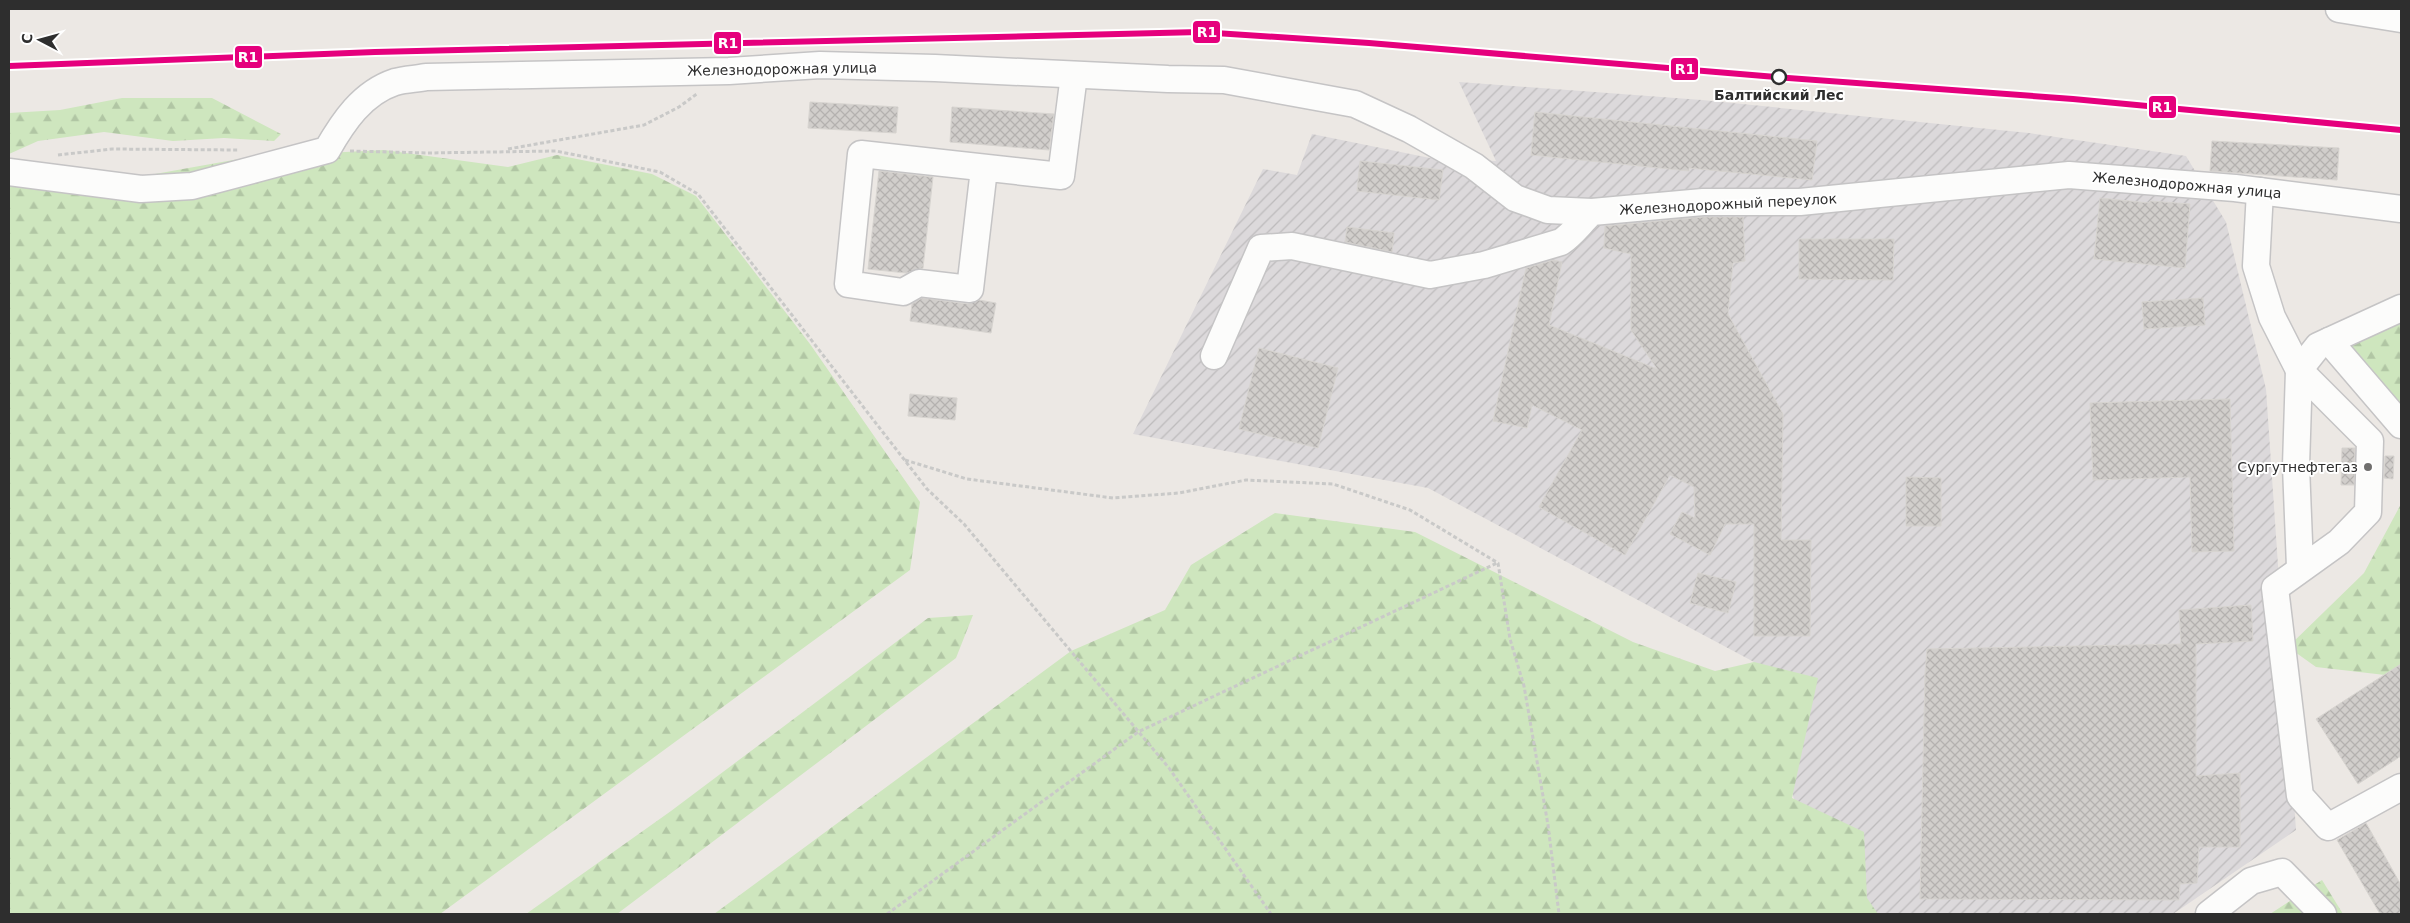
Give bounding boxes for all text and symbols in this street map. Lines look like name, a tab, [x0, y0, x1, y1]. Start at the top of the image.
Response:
north arrow	[15, 15, 65, 65]
line badge: R1	[1192, 20, 1221, 44]
text: R1	[1197, 24, 1217, 40]
line badge: R1	[713, 31, 742, 55]
text: С	[19, 33, 36, 45]
text: R1	[718, 35, 738, 51]
line badge: R1	[234, 45, 263, 69]
text: R1	[238, 49, 258, 65]
line badge: R1	[1670, 57, 1699, 81]
street label: Железнодорожная улица	[687, 59, 877, 79]
text: R1	[1675, 61, 1695, 77]
marker: Балтийский Лес	[1771, 69, 1787, 85]
place label: Балтийский Лес	[1714, 87, 1844, 103]
line badge: R1	[2148, 95, 2177, 119]
text: R1	[2152, 99, 2172, 115]
street label: Железнодорожная улица	[2092, 169, 2282, 201]
street label: Железнодорожный переулок	[1619, 190, 1837, 218]
place label: Сургутнефтегаз	[2237, 459, 2358, 475]
marker: Сургутнефтегаз	[2362, 461, 2374, 473]

